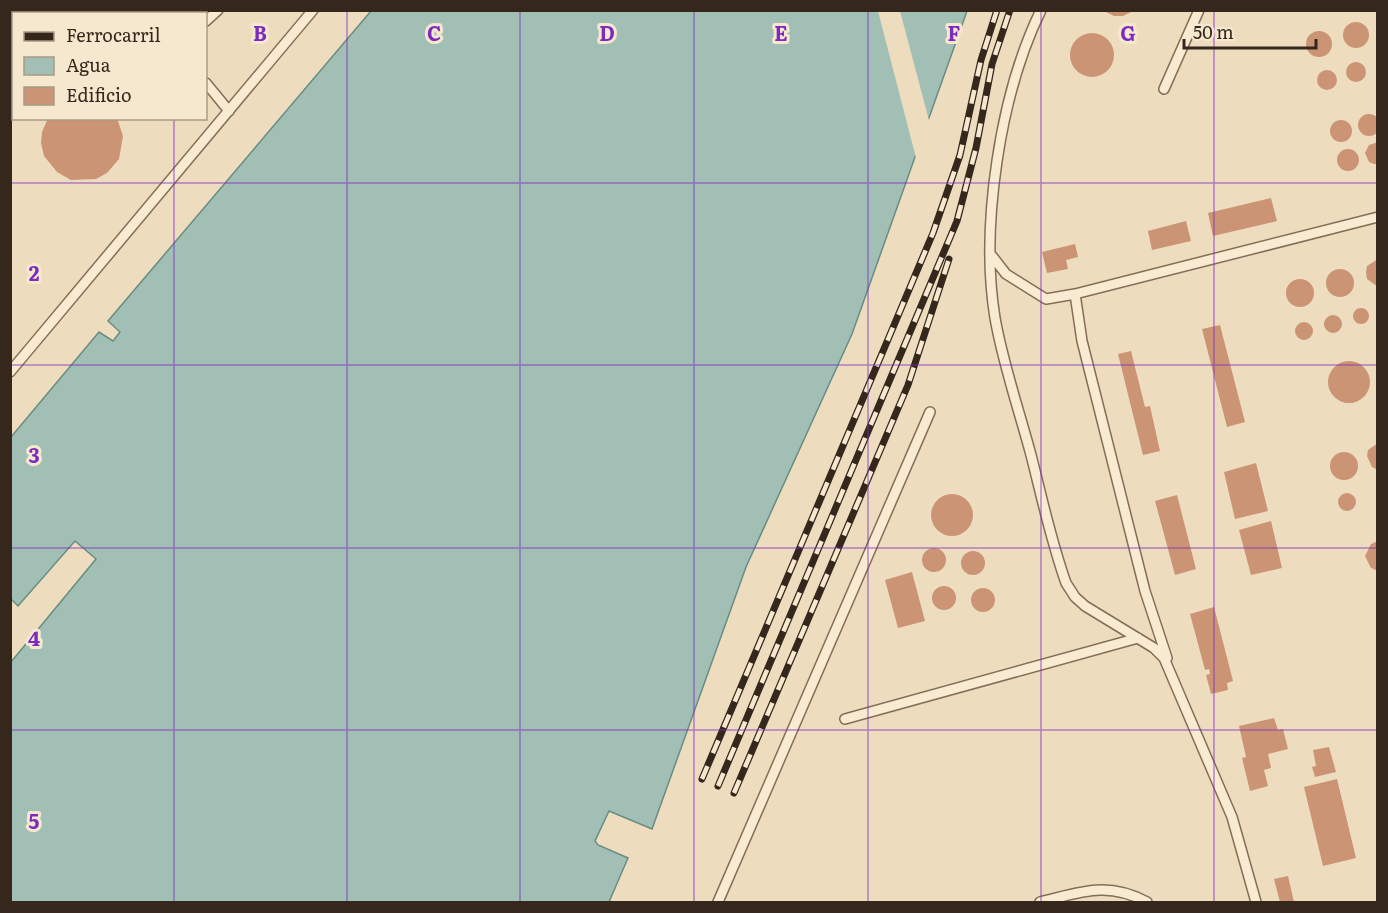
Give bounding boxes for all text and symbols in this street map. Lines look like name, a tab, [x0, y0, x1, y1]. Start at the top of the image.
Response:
legend	[12, 12, 207, 120]
scale bar	[1184, 12, 1316, 50]
text: B	[253, 17, 267, 47]
text: C	[427, 17, 441, 47]
text: D	[599, 17, 615, 47]
text: E	[774, 17, 788, 47]
text: F	[948, 17, 961, 47]
text: G	[1120, 17, 1136, 47]
text: 50 m	[1193, 18, 1234, 45]
text: Ferrocarril	[66, 21, 160, 48]
text: Agua	[66, 51, 111, 78]
text: Edificio	[66, 81, 132, 108]
text: 2	[29, 257, 40, 287]
text: 3	[28, 439, 40, 469]
text: 4	[28, 622, 40, 652]
text: 5	[29, 805, 40, 835]

